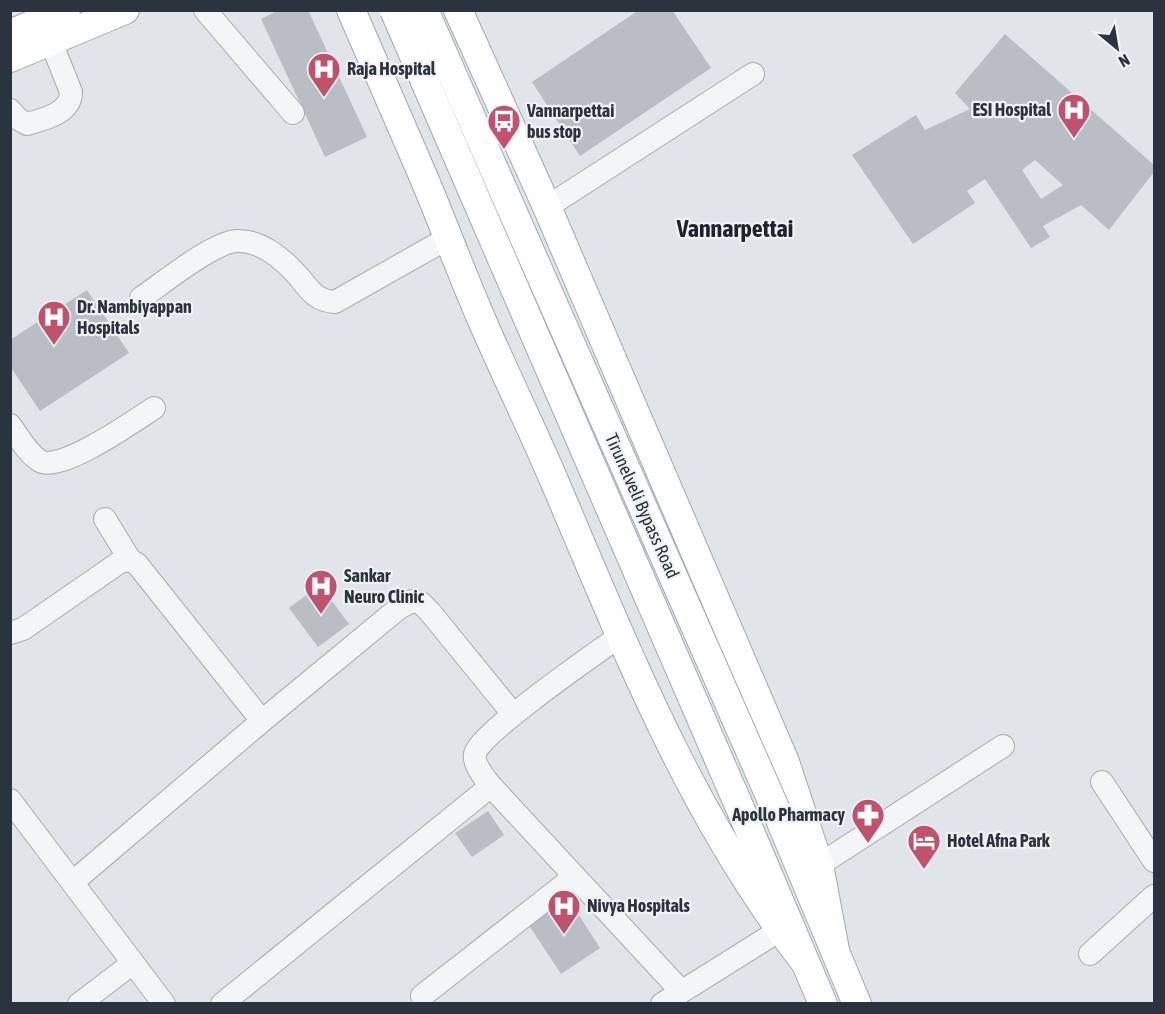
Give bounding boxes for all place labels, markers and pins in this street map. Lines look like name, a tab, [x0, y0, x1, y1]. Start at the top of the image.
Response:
hospital icon: Raja Hospital	[306, 51, 342, 98]
place label: Raja Hospital	[347, 58, 436, 79]
hospital icon: ESI Hospital	[1056, 92, 1092, 139]
place label: ESI Hospital	[972, 99, 1051, 120]
place label: Vannarpettai bus stop	[526, 100, 614, 142]
bus stop icon: Vannarpettai bus stop	[486, 103, 522, 150]
place label: Dr. Nambiyappan Hospitals	[77, 296, 192, 338]
hospital icon: Dr. Nambiyappan Hospitals	[36, 299, 72, 346]
place label: Sankar Neuro Clinic	[344, 565, 425, 607]
hospital icon: Sankar Neuro Clinic	[303, 568, 339, 615]
pharmacy icon: Apollo Pharmacy	[850, 797, 886, 844]
place label: Apollo Pharmacy	[731, 804, 846, 825]
hotel icon: Hotel Afna Park	[906, 823, 942, 870]
place label: Hotel Afna Park	[947, 830, 1051, 851]
hospital icon: Nivya Hospitals	[546, 888, 582, 935]
place label: Nivya Hospitals	[587, 895, 691, 916]

